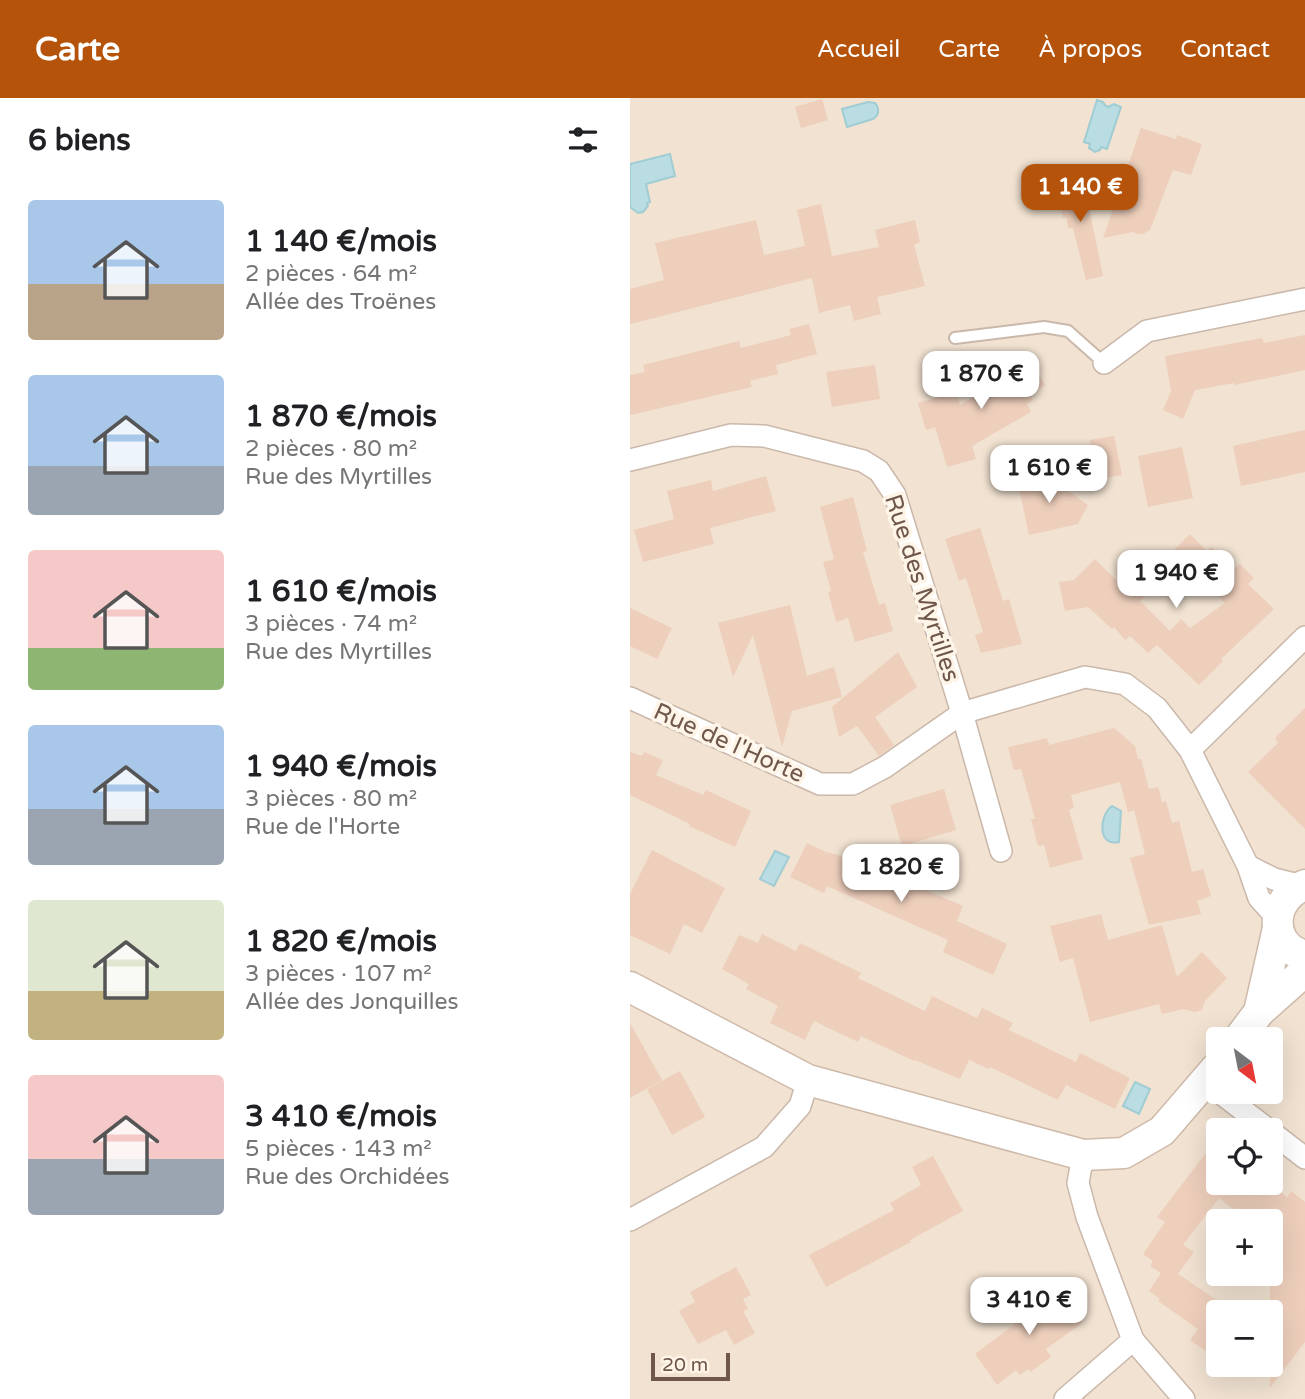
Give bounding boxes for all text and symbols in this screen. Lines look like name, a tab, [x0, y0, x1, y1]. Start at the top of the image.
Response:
text: Carte	[35, 30, 120, 69]
text: Accueil	[817, 35, 900, 64]
text: Carte	[938, 35, 1000, 64]
text: À propos	[1038, 35, 1142, 64]
text: Contact	[1180, 35, 1270, 64]
icon: filters	[564, 121, 602, 159]
text: 6 biens	[28, 122, 131, 159]
pin: 1 140 €	[1015, 164, 1145, 224]
text: 1 140 €	[1037, 173, 1123, 201]
text: 1 140 €/mois	[245, 223, 437, 260]
icon: home	[84, 228, 168, 312]
text: 2 pièces · 64 m²	[245, 260, 417, 288]
text: Allée des Troënes	[245, 288, 436, 316]
pin: 1 870 €	[916, 352, 1046, 411]
text: 1 870 €	[938, 360, 1024, 388]
text: 1 870 €/mois	[245, 398, 437, 435]
icon: home	[84, 403, 168, 487]
text: 2 pièces · 80 m²	[245, 435, 417, 463]
pin: 1 610 €	[984, 446, 1114, 505]
text: 1 610 €	[1006, 454, 1092, 482]
text: Rue des Myrtilles	[245, 463, 432, 491]
street label: Rue des Myrtilles	[878, 491, 966, 685]
pin: 1 940 €	[1111, 550, 1241, 610]
text: 1 940 €	[1133, 559, 1219, 587]
text: 1 610 €/mois	[245, 573, 437, 610]
icon: home	[84, 578, 168, 662]
text: 3 pièces · 74 m²	[245, 610, 417, 638]
text: Rue des Myrtilles	[245, 638, 432, 666]
street label: Rue de l'Horte	[649, 697, 809, 789]
text: 1 940 €/mois	[245, 748, 437, 785]
icon: home	[84, 753, 168, 837]
text: 3 pièces · 80 m²	[245, 785, 417, 813]
text: Rue de l'Horte	[245, 813, 400, 841]
pin: 1 820 €	[836, 844, 966, 904]
text: 1 820 €	[858, 853, 944, 881]
text: 1 820 €/mois	[245, 923, 437, 960]
icon: home	[84, 928, 168, 1012]
text: 3 pièces · 107 m²	[245, 960, 432, 988]
text: Allée des Jonquilles	[245, 988, 459, 1016]
north arrow	[1206, 1027, 1283, 1104]
map controls	[1206, 1027, 1283, 1377]
text: 3 410 €/mois	[245, 1098, 437, 1135]
icon: home	[84, 1103, 168, 1187]
button: locate	[1206, 1118, 1283, 1195]
text: 5 pièces · 143 m²	[245, 1135, 432, 1163]
text: Rue des Orchidées	[245, 1163, 449, 1191]
button: +	[1206, 1209, 1283, 1286]
pin: 3 410 €	[964, 1278, 1094, 1337]
text: 3 410 €	[986, 1286, 1072, 1314]
button: −	[1206, 1300, 1283, 1377]
scale bar	[651, 1350, 730, 1382]
text: 20 m	[662, 1354, 708, 1376]

